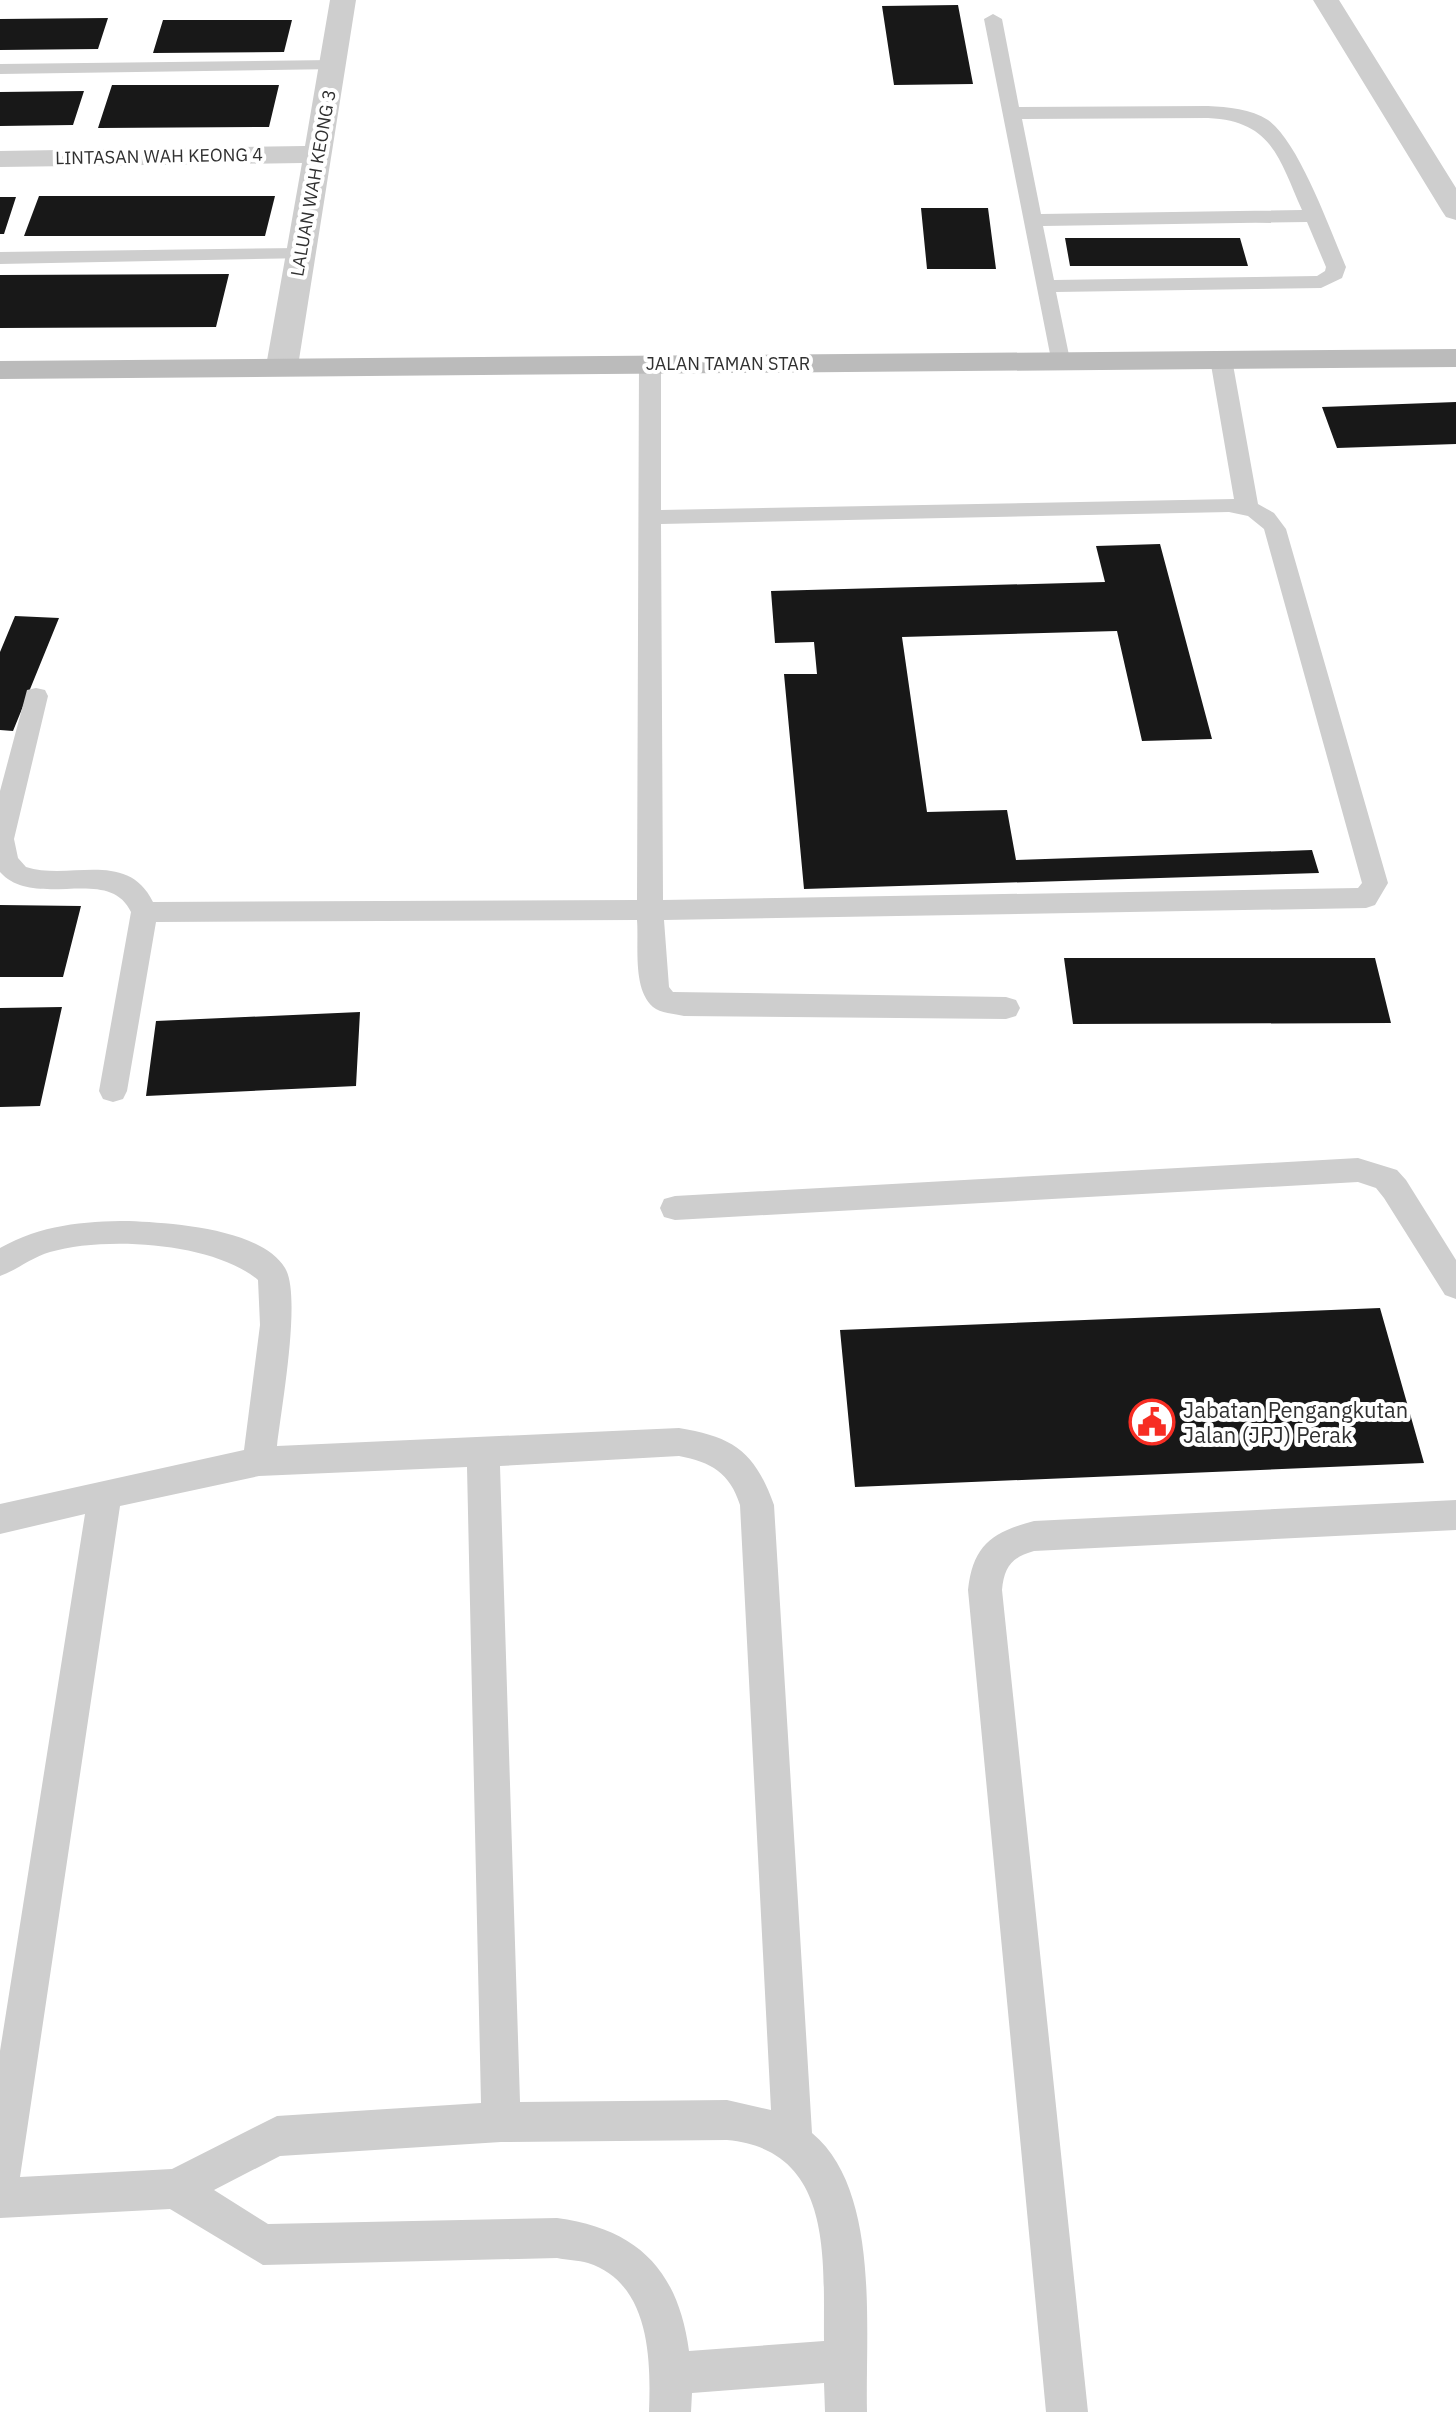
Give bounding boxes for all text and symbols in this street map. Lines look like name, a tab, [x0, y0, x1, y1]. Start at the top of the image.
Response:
street label: LALUAN WAH KEONG 3	[285, 88, 341, 278]
street label: LINTASAN WAH KEONG 4	[55, 143, 263, 169]
street label: JALAN TAMAN STAR	[646, 352, 810, 375]
place label: Jabatan Pengangkutan Jalan (JPJ) Perak	[1183, 1395, 1408, 1449]
public building icon: Jabatan Pengangkutan Jalan (JPJ) Perak	[1128, 1398, 1176, 1446]

